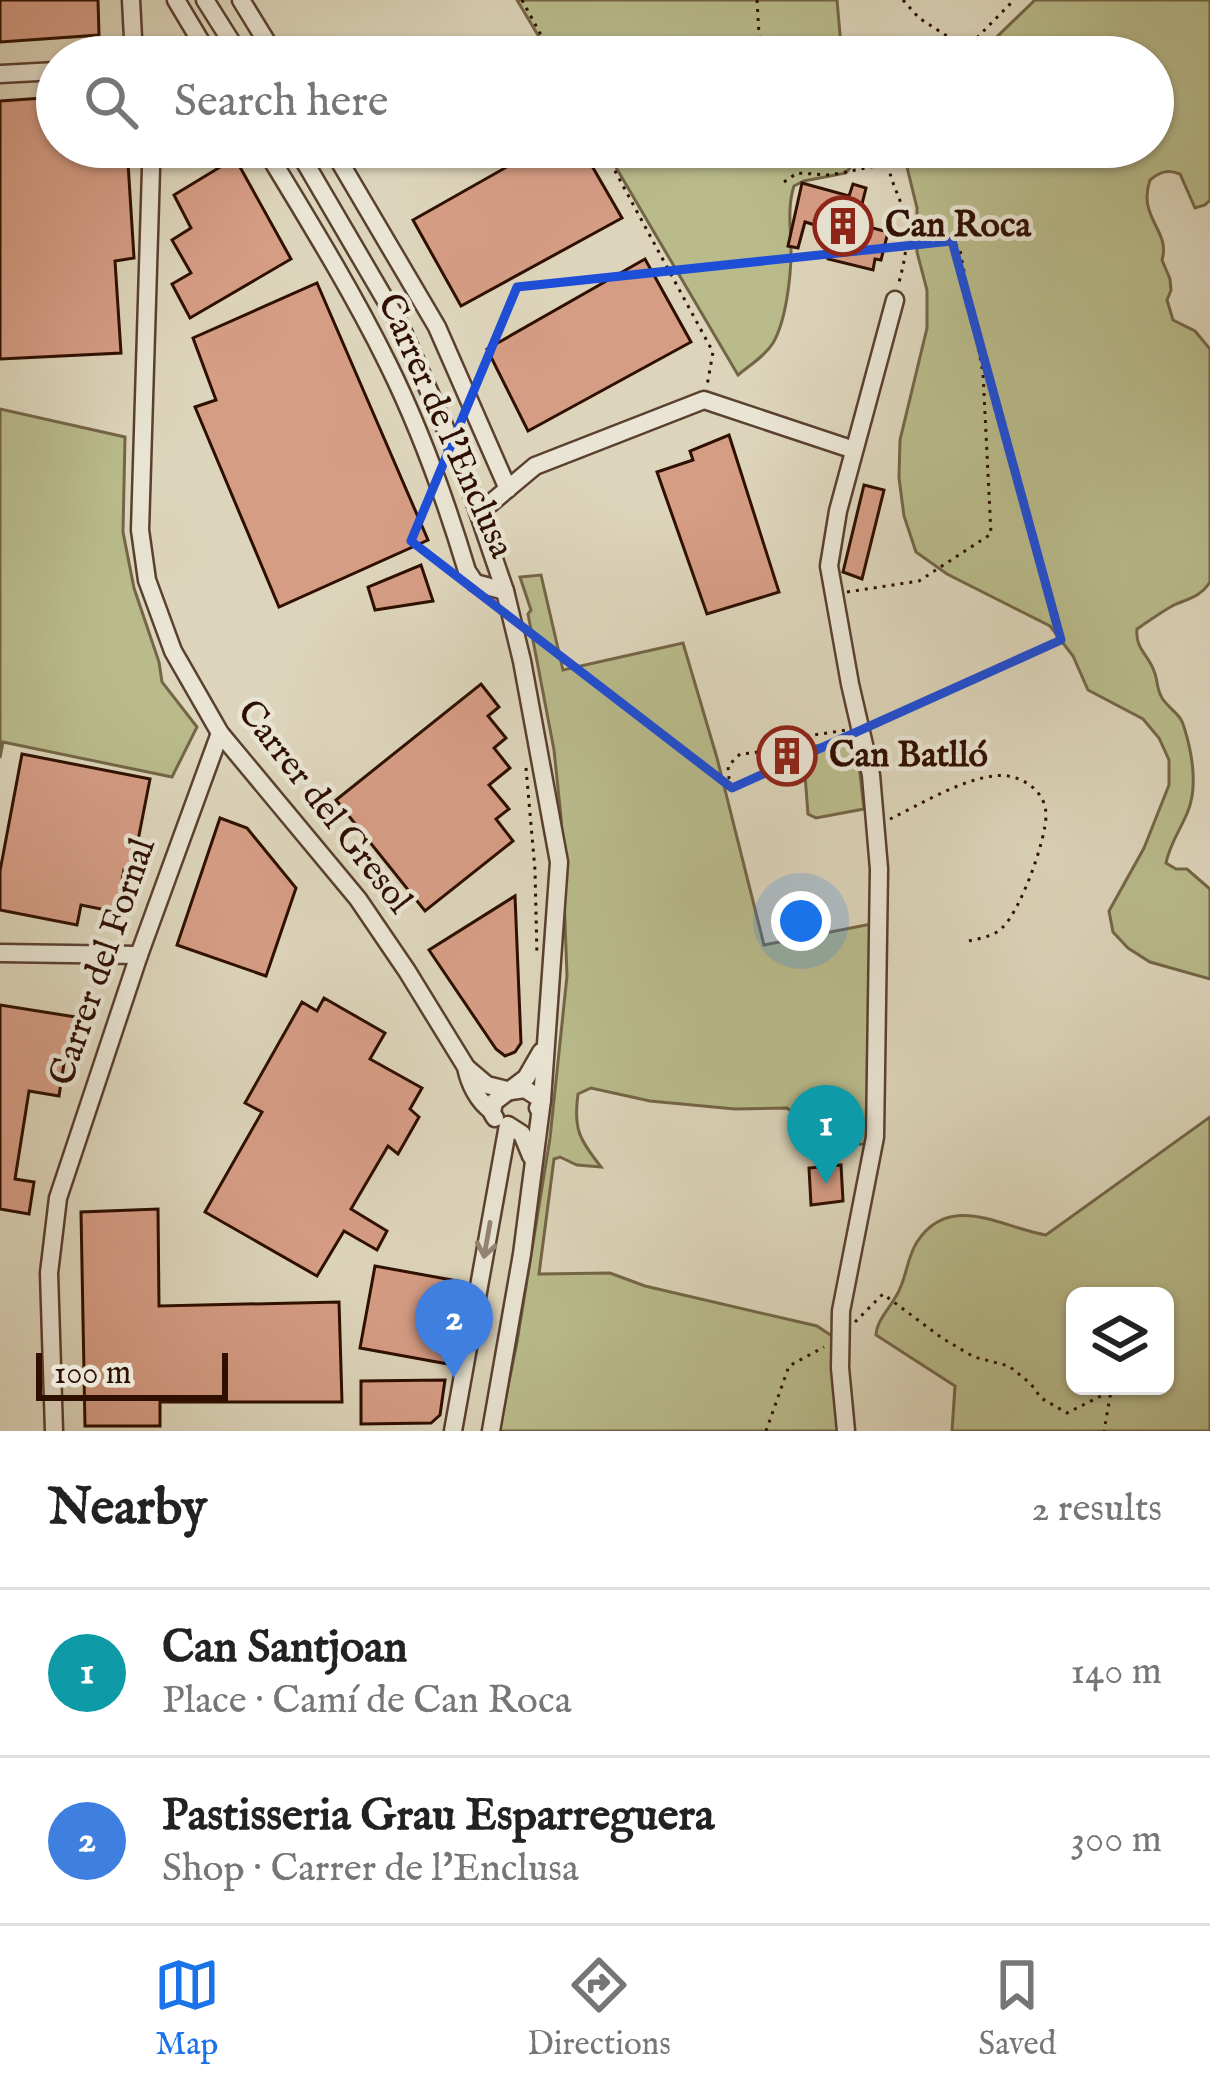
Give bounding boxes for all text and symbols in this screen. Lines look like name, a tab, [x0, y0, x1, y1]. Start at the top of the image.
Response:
search box	[36, 36, 1174, 168]
icon: search	[78, 69, 144, 135]
text: Search here	[174, 74, 388, 131]
building icon: Can Roca	[812, 195, 874, 257]
place label: Can Roca	[885, 203, 1032, 249]
street label: Carrer de l'Enclusa	[366, 287, 524, 566]
street label: Carrer del Gresol	[226, 691, 422, 923]
building icon: Can Batlló	[756, 725, 818, 787]
place label: Can Batlló	[829, 733, 988, 779]
street label: Carrer del Fornal	[39, 832, 167, 1092]
your location	[771, 891, 831, 951]
pin: 1	[787, 1085, 865, 1184]
one-way arrow	[475, 1219, 498, 1258]
pin: 2	[415, 1279, 493, 1378]
map controls	[1066, 1287, 1174, 1395]
button: layers	[1066, 1287, 1174, 1395]
scale bar	[36, 1347, 228, 1400]
text: 100 m	[54, 1353, 131, 1395]
text: Nearby	[48, 1477, 207, 1542]
text: 2 results	[1031, 1485, 1162, 1534]
text: Can Santjoan	[162, 1620, 408, 1677]
text: 1	[80, 1648, 94, 1697]
text: 140 m	[1071, 1648, 1162, 1697]
text: Place · Camí de Can Roca	[162, 1677, 571, 1726]
text: Pastisseria Grau Esparreguera	[162, 1788, 714, 1845]
text: 2	[78, 1816, 96, 1865]
text: 300 m	[1070, 1816, 1162, 1865]
text: Shop · Carrer de l'Enclusa	[162, 1845, 579, 1894]
tab: Map	[154, 1952, 220, 2066]
tab: Directions	[527, 1952, 671, 2066]
tab: Saved	[978, 1952, 1056, 2066]

